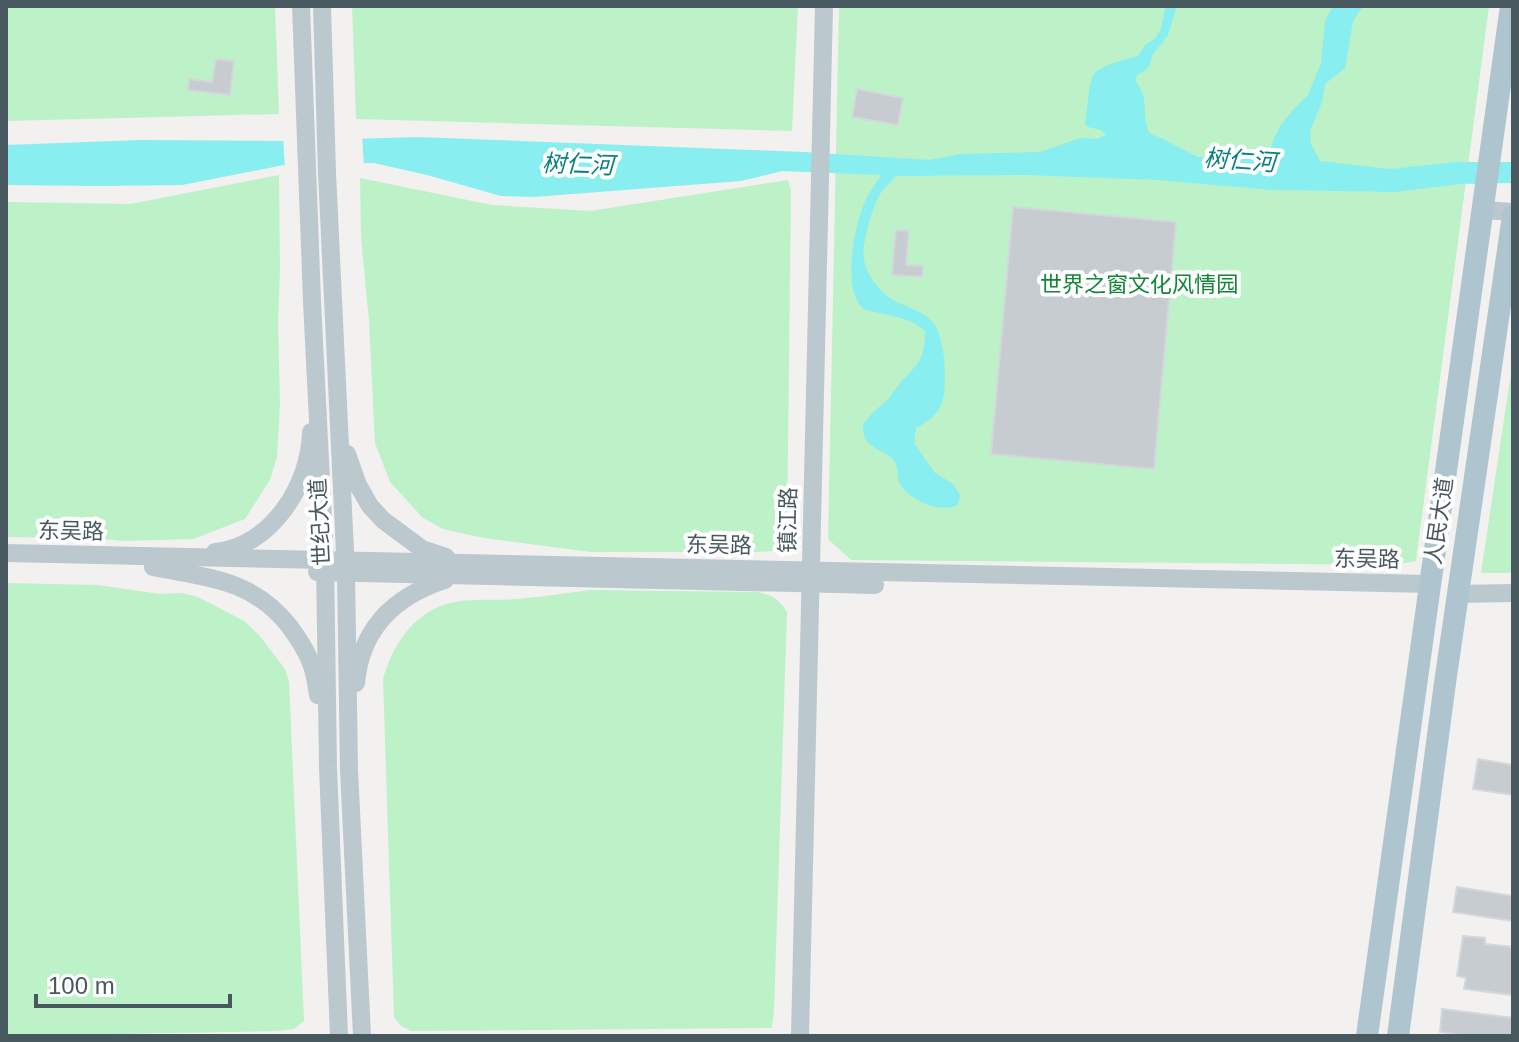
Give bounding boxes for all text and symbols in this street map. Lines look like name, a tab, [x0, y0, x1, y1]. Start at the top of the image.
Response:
water label: 树仁河	[1203, 144, 1281, 176]
water label: 树仁河	[542, 149, 618, 179]
park label: 世界之窗文化风情园	[1040, 272, 1238, 297]
street label: 人民大道	[1420, 476, 1458, 566]
street label: 世纪大道	[305, 477, 335, 567]
street label: 镇江路	[775, 487, 801, 553]
street label: 东吴路	[38, 518, 104, 544]
street label: 东吴路	[686, 532, 752, 558]
street label: 东吴路	[1334, 546, 1400, 572]
scale bar	[36, 958, 230, 1008]
text: 100 m	[48, 972, 115, 999]

